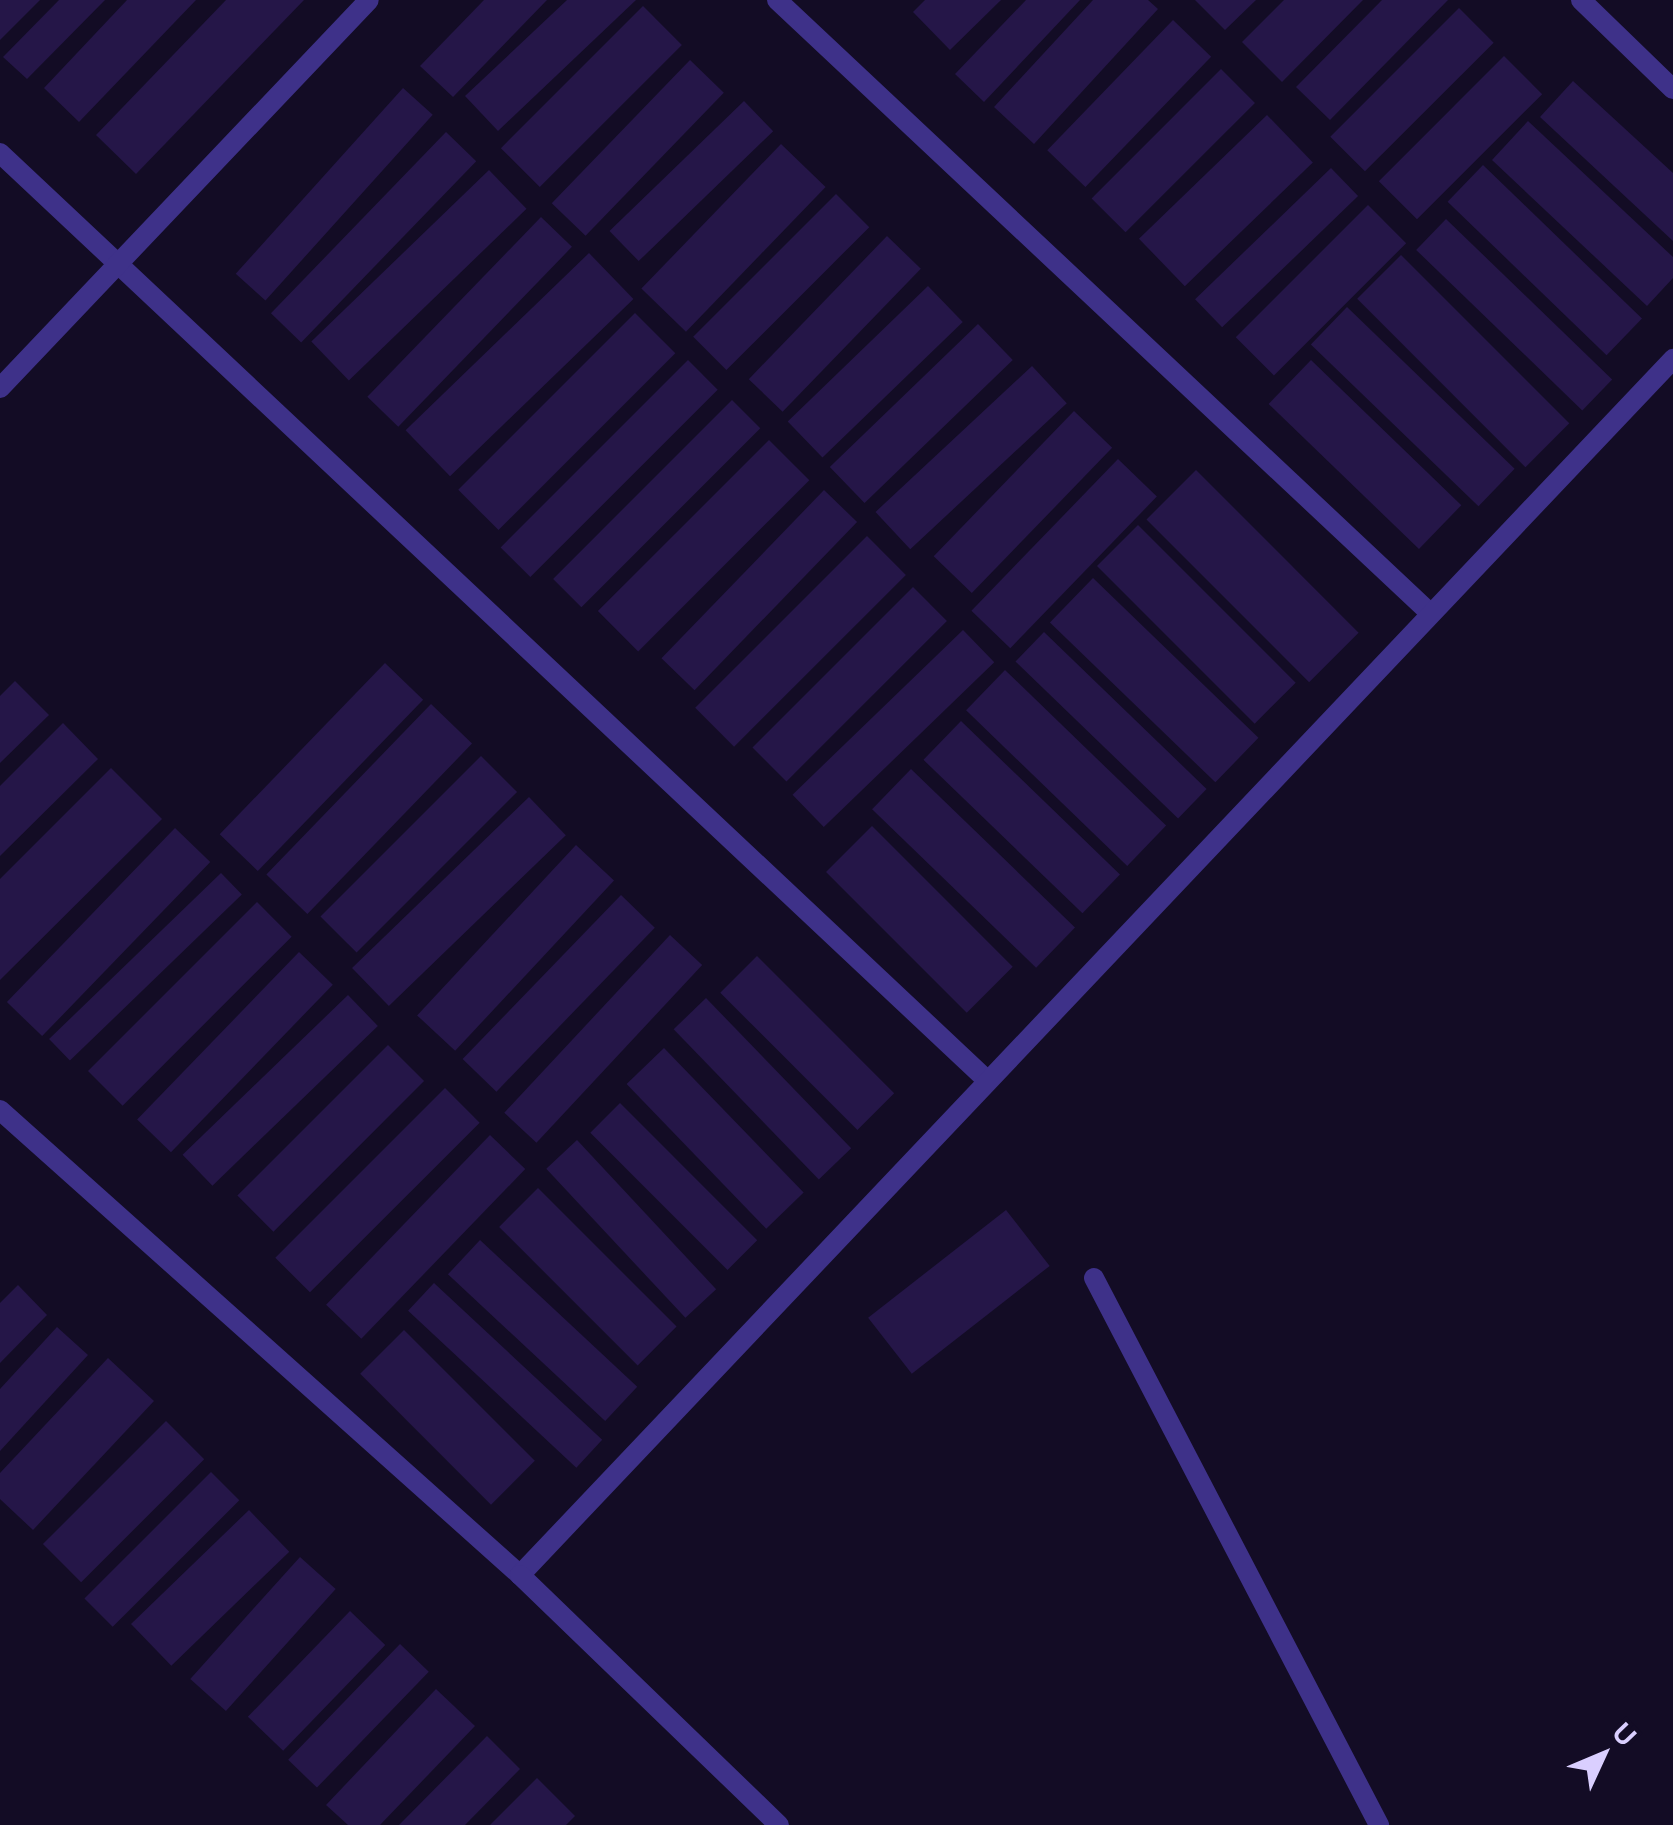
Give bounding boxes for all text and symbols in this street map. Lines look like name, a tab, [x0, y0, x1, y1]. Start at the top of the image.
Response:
north arrow	[1553, 1705, 1653, 1805]
text: U	[1606, 1715, 1644, 1753]

